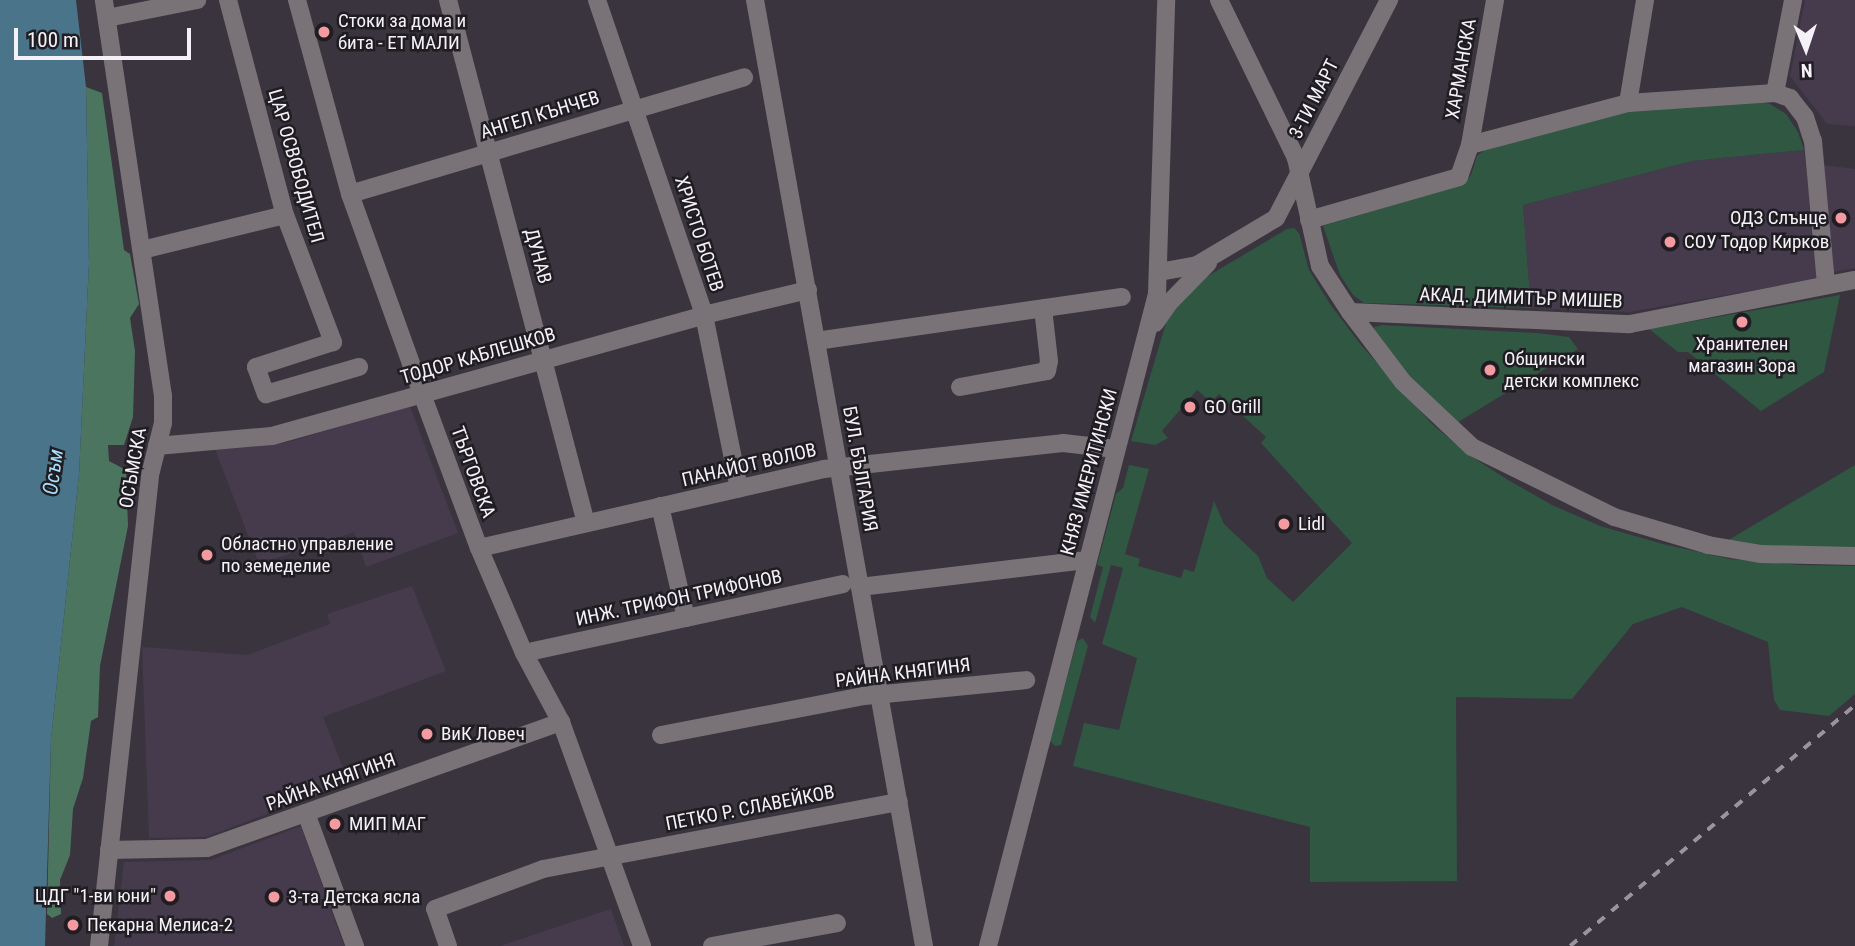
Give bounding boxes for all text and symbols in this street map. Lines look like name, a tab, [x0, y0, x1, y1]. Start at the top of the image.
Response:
place label: Стоки за дома и бита - ЕТ МАЛИ	[338, 10, 466, 54]
scale bar	[18, 14, 194, 58]
north arrow	[1771, 14, 1841, 84]
street label: ХАРМАНСКА	[1441, 17, 1481, 121]
marker: Стоки за дома и бита - ЕТ МАЛИ	[316, 24, 332, 40]
text: 100 m	[27, 28, 79, 52]
street label: 3-ТИ МАРТ	[1284, 56, 1344, 142]
text: N	[1801, 59, 1813, 82]
street label: АНГЕЛ КЪНЧЕВ	[478, 86, 602, 144]
street label: ЦАР ОСВОБОДИТЕЛ	[263, 87, 329, 245]
street label: ХРИСТО БОТЕВ	[670, 173, 728, 295]
place label: ОДЗ Слънце	[1730, 207, 1827, 229]
marker: ОДЗ Слънце	[1833, 210, 1849, 226]
street label: ДУНАВ	[520, 226, 556, 286]
place label: СОУ Тодор Кирков	[1684, 231, 1830, 253]
marker: СОУ Тодор Кирков	[1662, 234, 1678, 250]
street label: АКАД. ДИМИТЪР МИШЕВ	[1419, 283, 1623, 313]
marker: Хранителен магазин Зора	[1734, 314, 1750, 330]
street label: ТОДОР КАБЛЕШКОВ	[398, 323, 558, 389]
place label: Хранителен магазин Зора	[1688, 333, 1796, 377]
place label: Общински детски комплекс	[1504, 348, 1639, 392]
marker: Общински детски комплекс	[1482, 362, 1498, 378]
street label: КНЯЗ ИМЕРИТИНСКИ	[1056, 386, 1122, 558]
place label: GO Grill	[1204, 396, 1261, 418]
marker: GO Grill	[1182, 399, 1198, 415]
street label: БУЛ. БЪЛГАРИЯ	[838, 404, 882, 534]
street label: ТЪРГОВСКА	[446, 423, 500, 521]
street label: ОСЪМСКА	[115, 426, 151, 510]
street label: ПАНАЙОТ ВОЛОВ	[679, 438, 819, 492]
water label: Осъм	[37, 448, 69, 496]
place label: Lidl	[1298, 513, 1325, 535]
marker: Lidl	[1276, 516, 1292, 532]
place label: Областно управление по земеделие	[221, 533, 393, 577]
marker: Областно управление по земеделие	[199, 547, 215, 563]
street label: ИНЖ. ТРИФОН ТРИФОНОВ	[574, 565, 784, 631]
street label: РАЙНА КНЯГИНЯ	[834, 653, 972, 693]
place label: ВиК Ловеч	[441, 723, 525, 745]
marker: ВиК Ловеч	[419, 726, 435, 742]
street label: РАЙНА КНЯГИНЯ	[263, 748, 399, 816]
street label: ПЕТКО Р. СЛАВЕЙКОВ	[664, 780, 836, 836]
place label: МИП МАГ	[349, 813, 426, 835]
marker: МИП МАГ	[327, 816, 343, 832]
place label: ЦДГ "1-ви юни"	[35, 885, 156, 907]
place label: 3-та Детска ясла	[288, 886, 420, 908]
marker: ЦДГ "1-ви юни"	[162, 888, 178, 904]
marker: 3-та Детска ясла	[266, 889, 282, 905]
place label: Пекарна Мелиса-2	[87, 914, 233, 936]
marker: Пекарна Мелиса-2	[65, 917, 81, 933]

